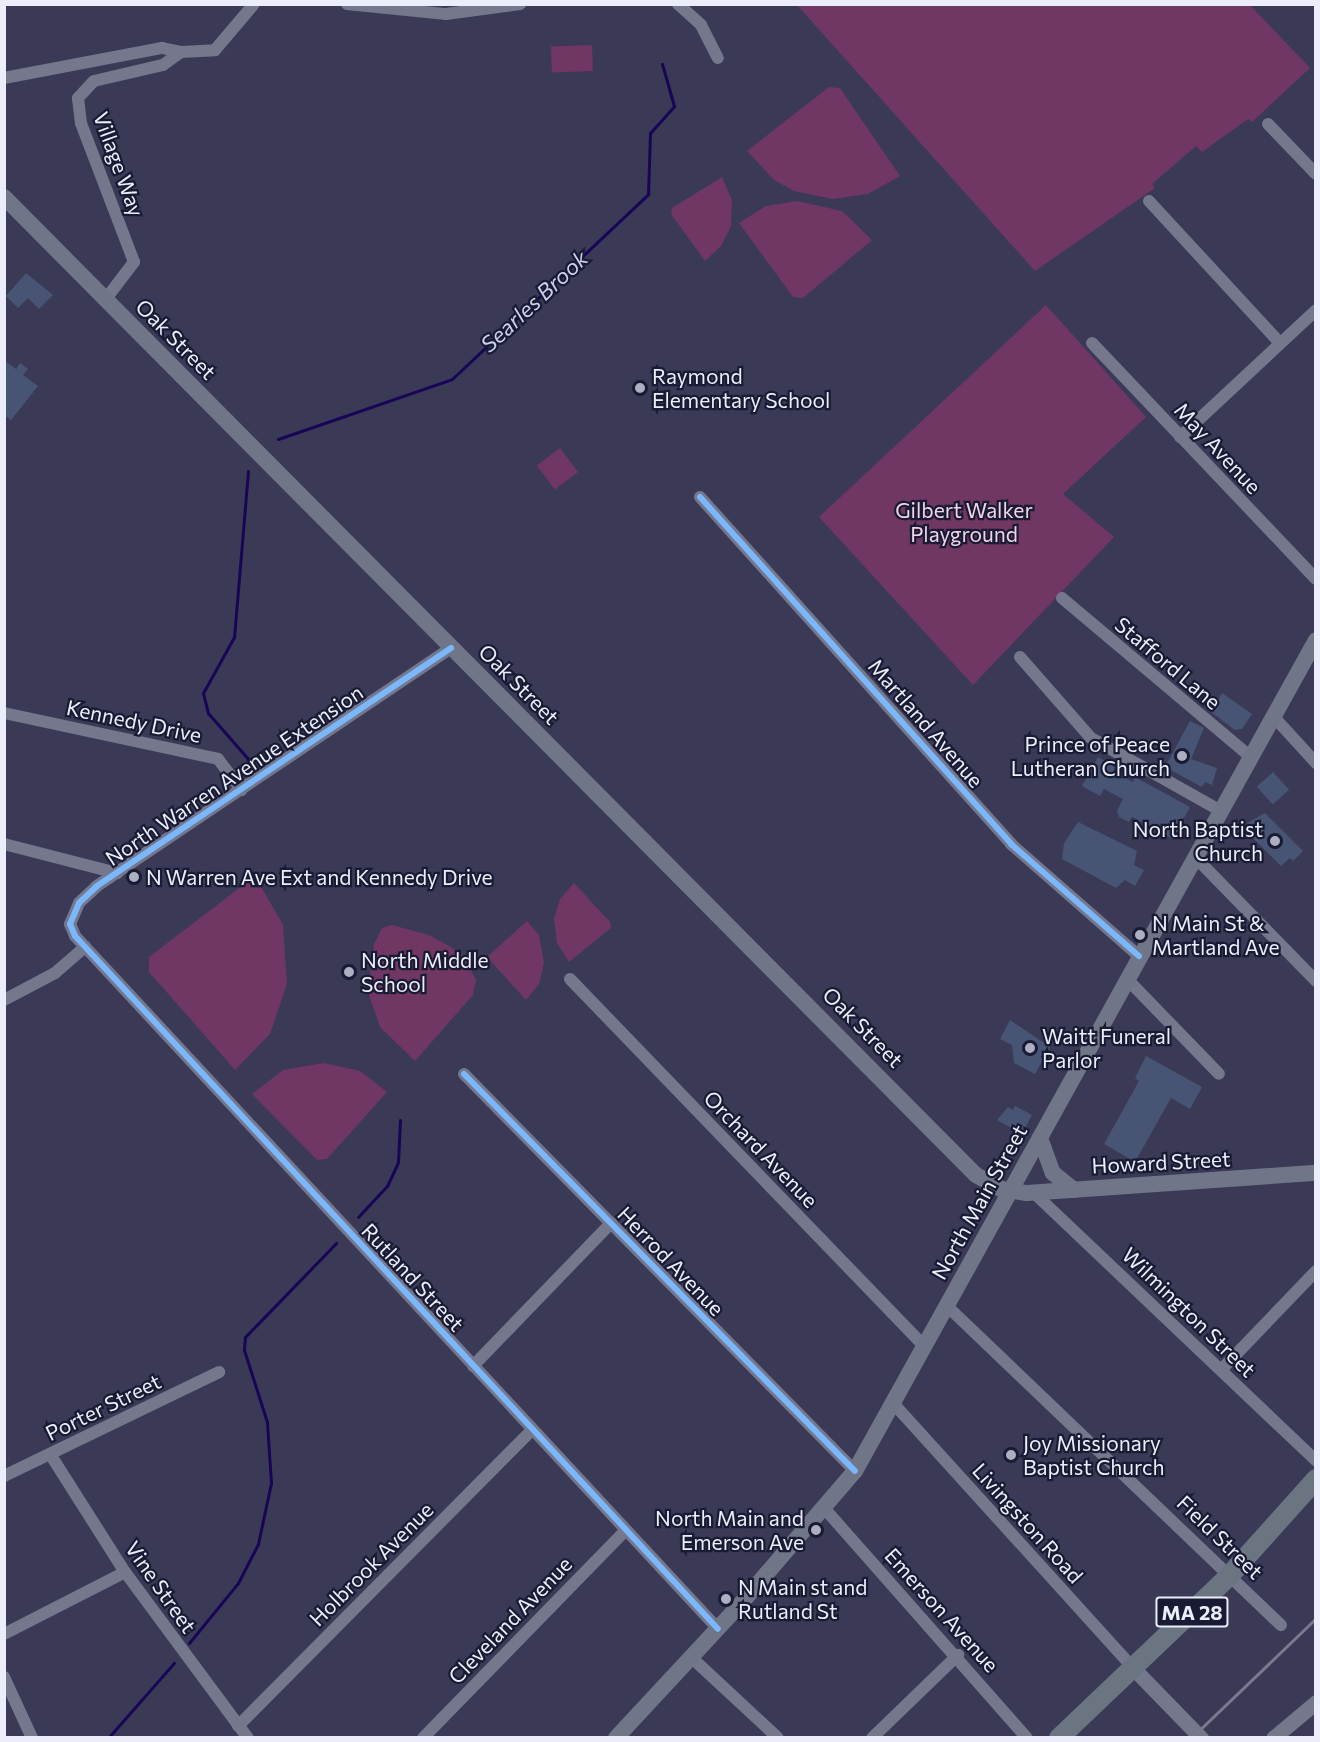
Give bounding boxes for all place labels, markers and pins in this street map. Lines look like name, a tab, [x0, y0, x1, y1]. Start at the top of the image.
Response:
place label: Raymond Elementary School	[652, 363, 830, 413]
marker: Raymond Elementary School	[633, 381, 647, 395]
place label: Prince of Peace Lutheran Church	[1011, 731, 1170, 781]
marker: Prince of Peace Lutheran Church	[1175, 749, 1189, 763]
place label: North Baptist Church	[1133, 816, 1263, 866]
marker: North Baptist Church	[1268, 834, 1282, 848]
place label: N Warren Ave Ext and Kennedy Drive	[146, 864, 493, 890]
marker: N Warren Ave Ext and Kennedy Drive	[127, 870, 141, 884]
place label: N Main St & Martland Ave	[1152, 910, 1280, 960]
marker: N Main St & Martland Ave	[1133, 928, 1147, 942]
place label: North Middle School	[361, 947, 489, 997]
marker: North Middle School	[342, 965, 356, 979]
place label: Waitt Funeral Parlor	[1042, 1023, 1171, 1073]
marker: Waitt Funeral Parlor	[1023, 1041, 1037, 1055]
place label: Joy Missionary Baptist Church	[1023, 1430, 1165, 1480]
marker: Joy Missionary Baptist Church	[1004, 1448, 1018, 1462]
place label: North Main and Emerson Ave	[655, 1505, 804, 1555]
marker: North Main and Emerson Ave	[809, 1523, 823, 1537]
place label: N Main st and Rutland St	[738, 1574, 867, 1624]
marker: N Main st and Rutland St	[719, 1592, 733, 1606]

